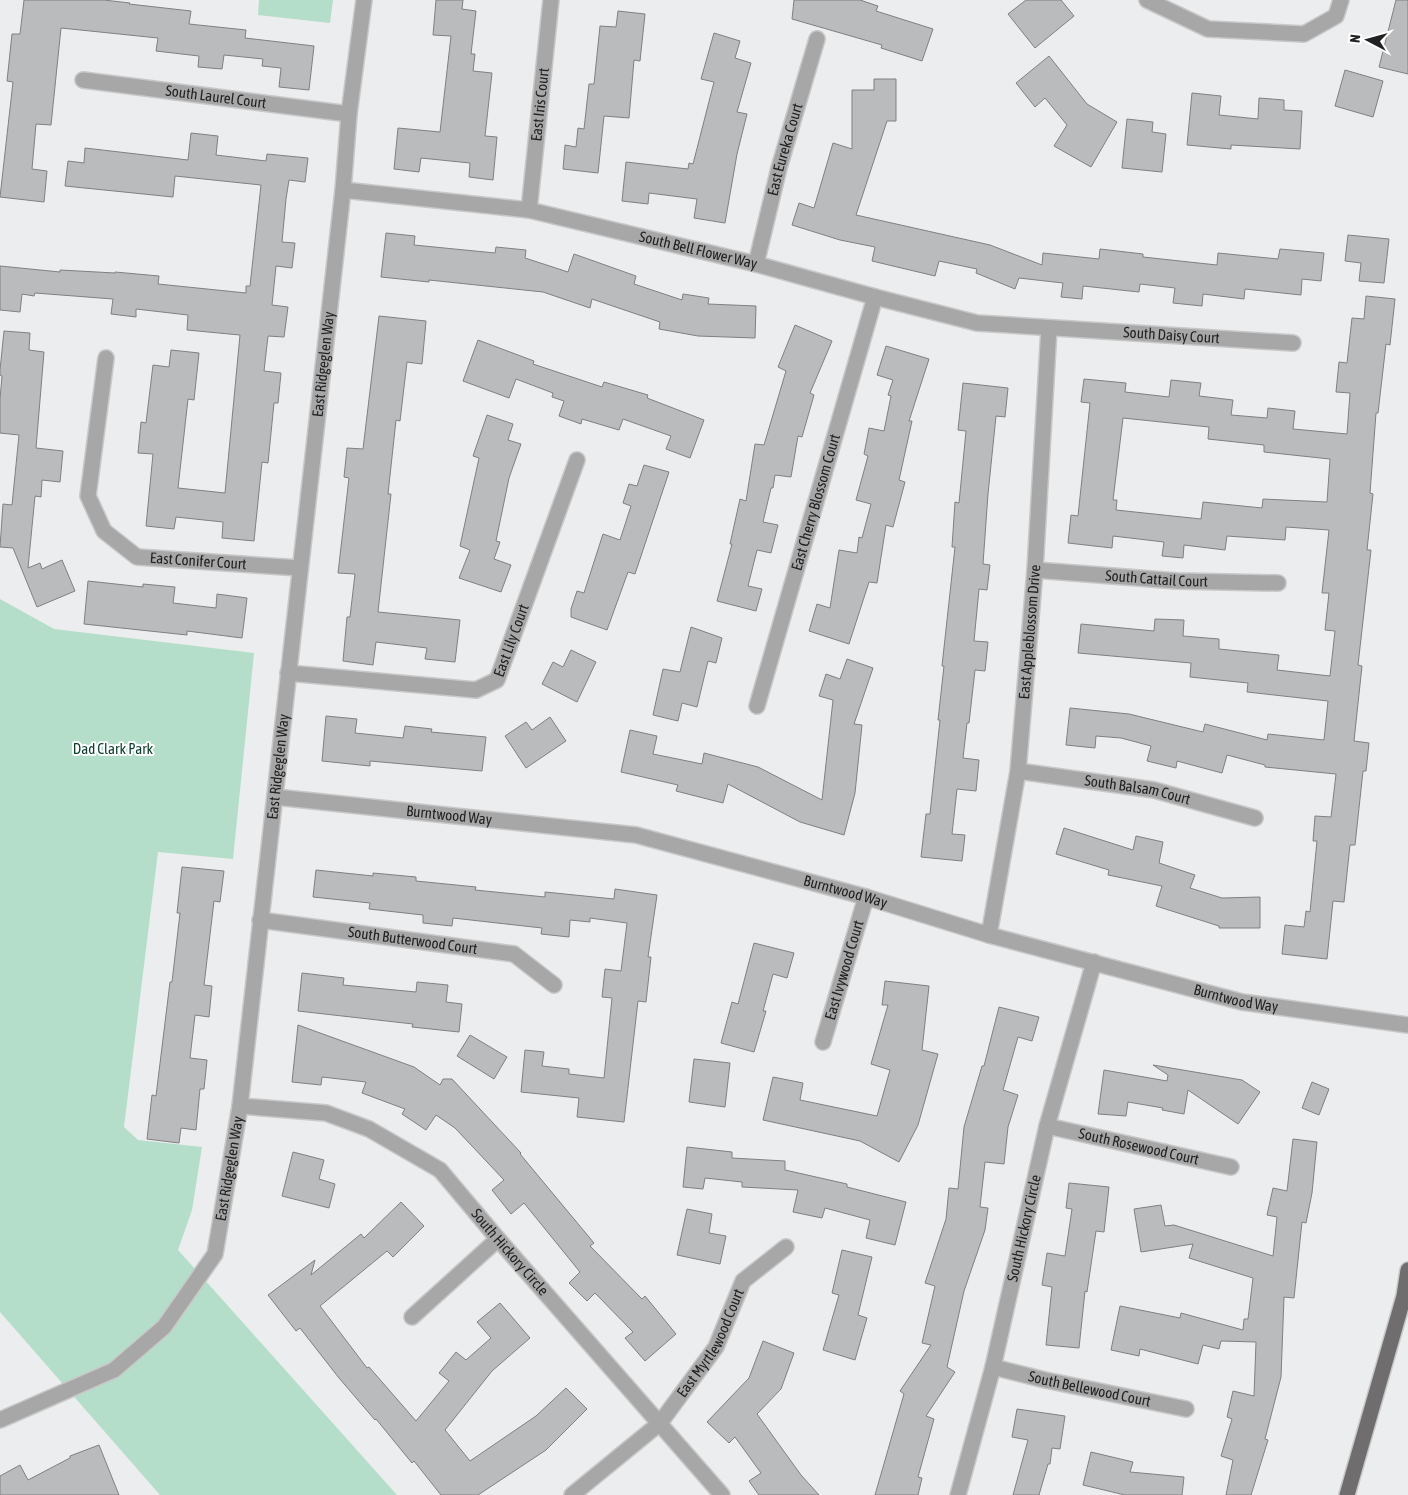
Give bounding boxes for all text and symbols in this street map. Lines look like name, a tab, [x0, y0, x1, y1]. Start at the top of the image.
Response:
north arrow	[1343, 15, 1393, 65]
text: N	[1347, 34, 1363, 44]
street label: East Iris Court	[527, 67, 552, 142]
street label: South Laurel Court	[165, 82, 267, 111]
street label: East Eureka Court	[764, 101, 806, 197]
street label: South Bell Flower Way	[638, 228, 759, 272]
street label: East Ridgeglen Way	[309, 310, 337, 418]
street label: South Daisy Court	[1123, 323, 1220, 346]
street label: East Cherry Blossom Court	[788, 432, 843, 572]
street label: East Conifer Court	[149, 549, 247, 572]
street label: East Appleblossom Drive	[1015, 564, 1043, 700]
street label: South Cattail Court	[1105, 566, 1208, 590]
street label: East Lily Court	[490, 602, 532, 679]
street label: East Ridgeglen Way	[263, 713, 292, 820]
park label: Dad Clark Park	[73, 740, 154, 757]
street label: South Balsam Court	[1084, 771, 1192, 808]
street label: Burntwood Way	[405, 802, 493, 828]
street label: Burntwood Way	[802, 872, 890, 911]
street label: East Ivywood Court	[821, 918, 867, 1022]
street label: South Butterwood Court	[347, 923, 478, 957]
street label: Burntwood Way	[1192, 981, 1279, 1015]
street label: East Ridgeglen Way	[212, 1115, 246, 1222]
street label: South Rosewood Court	[1077, 1124, 1201, 1168]
street label: South Hickory Circle	[1003, 1173, 1044, 1283]
street label: South Hickory Circle	[468, 1205, 552, 1299]
street label: East Myrtlewood Court	[673, 1286, 747, 1400]
street label: South Bellewood Court	[1027, 1367, 1152, 1410]

